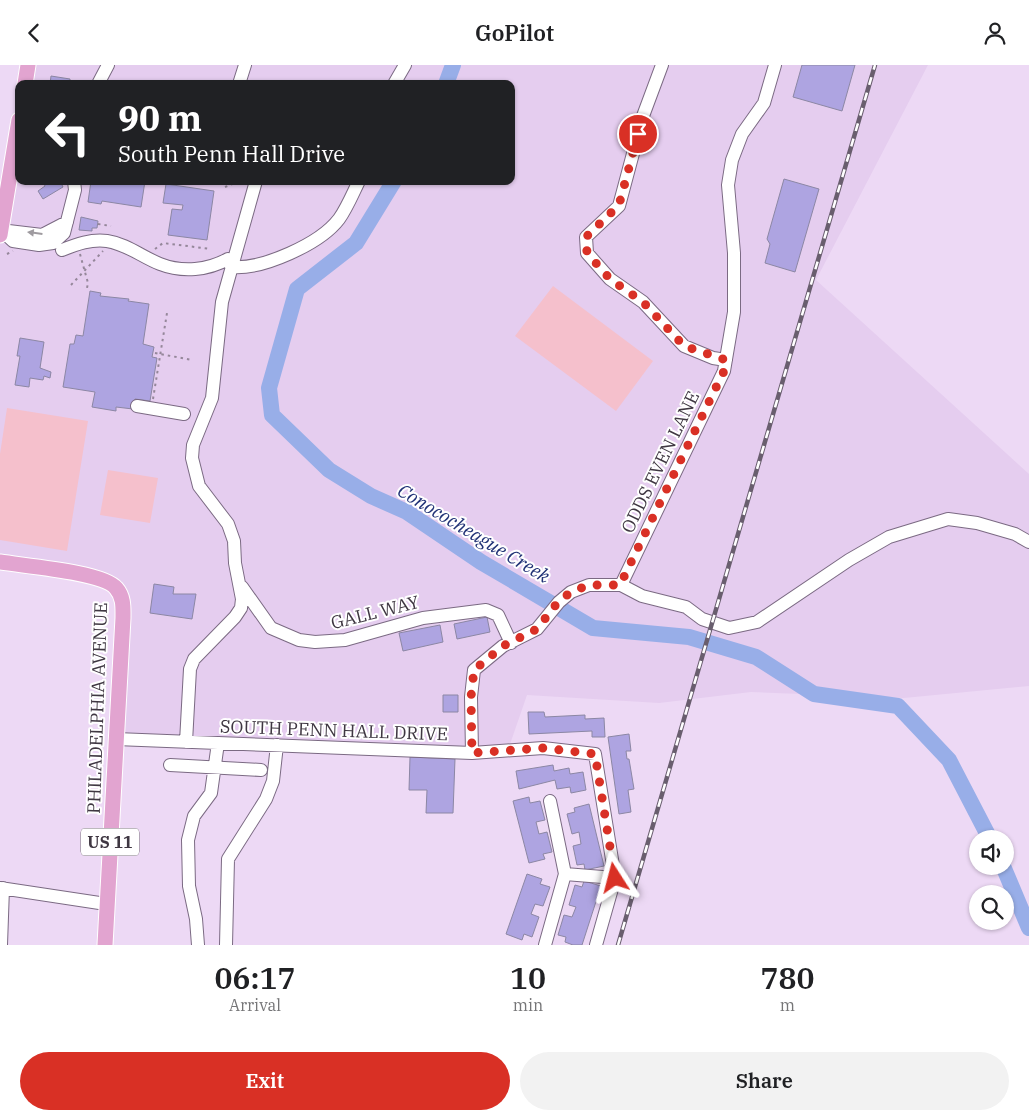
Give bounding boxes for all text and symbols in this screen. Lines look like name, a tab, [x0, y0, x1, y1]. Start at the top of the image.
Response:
text: GoPilot	[475, 18, 554, 47]
icon: back	[20, 19, 48, 47]
icon: person	[981, 19, 1009, 47]
text: 90 m	[118, 95, 202, 141]
icon: left	[35, 100, 100, 165]
pin	[617, 113, 659, 155]
icon: arrive	[624, 120, 652, 148]
text: South Penn Hall Drive	[118, 139, 345, 168]
one-way arrow	[27, 229, 43, 237]
street label: ODDS EVEN LANE	[616, 387, 704, 537]
water label: Conococheague Creek	[393, 478, 555, 588]
street label: GALL WAY	[328, 590, 422, 634]
street label: PHILADELPHIA AVENUE	[82, 602, 112, 814]
street label: SOUTH PENN HALL DRIVE	[219, 715, 449, 745]
road number: US 11	[81, 829, 139, 855]
map controls	[969, 830, 1014, 930]
button: sound	[969, 830, 1014, 875]
position arrow	[588, 851, 640, 903]
button: search	[969, 885, 1014, 930]
text: 06:17	[215, 958, 295, 997]
text: 10	[510, 958, 546, 997]
text: 780	[760, 958, 814, 997]
text: Arrival	[229, 995, 281, 1015]
text: min	[513, 995, 543, 1015]
text: m	[780, 995, 795, 1015]
button: Exit	[20, 1052, 510, 1110]
button: Share	[520, 1052, 1009, 1110]

